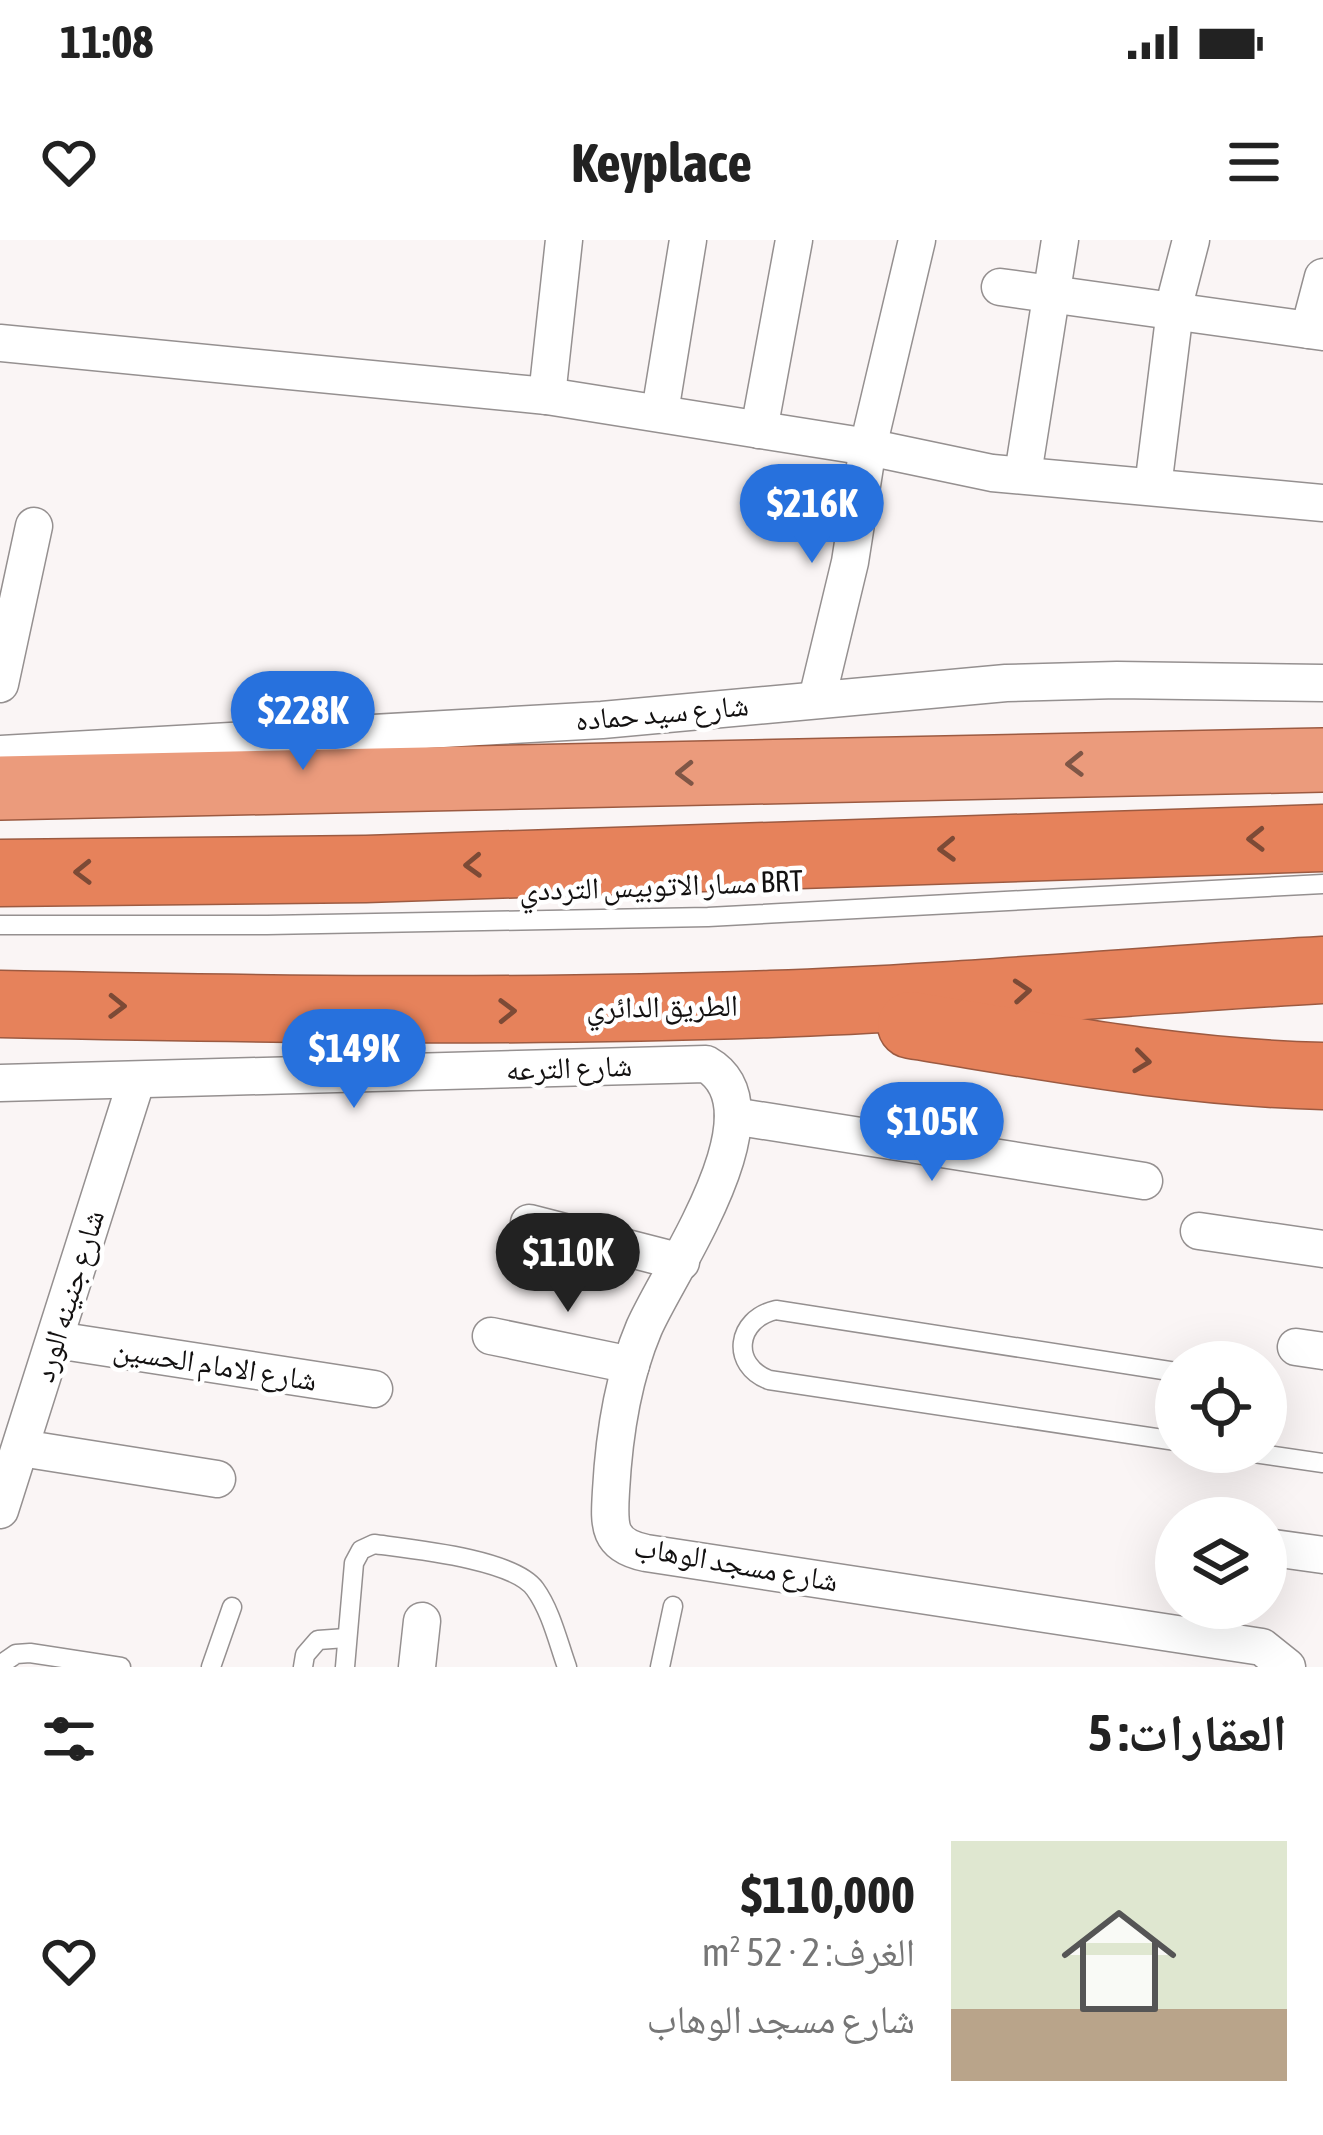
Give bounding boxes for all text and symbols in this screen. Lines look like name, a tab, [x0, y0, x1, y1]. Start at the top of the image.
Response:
text: 11:08	[60, 16, 154, 68]
icon: heart	[36, 129, 102, 195]
icon: menu	[1221, 129, 1287, 195]
text: Keyplace	[571, 132, 752, 193]
pin: $216K	[728, 464, 896, 566]
text: $216K	[767, 481, 857, 525]
pin: $228K	[219, 671, 387, 773]
street label: شارع سيد حماده	[574, 687, 750, 739]
text: $228K	[258, 688, 348, 732]
one-way arrow	[1065, 750, 1084, 776]
one-way arrow	[675, 759, 694, 785]
one-way arrow	[1246, 826, 1265, 852]
one-way arrow	[937, 836, 956, 862]
one-way arrow	[463, 852, 482, 878]
one-way arrow	[73, 859, 91, 885]
street label: مسار الاتوبيس الترددي BRT	[519, 863, 804, 915]
one-way arrow	[1013, 978, 1032, 1004]
street label: الطريق الدائري	[586, 988, 738, 1032]
one-way arrow	[108, 993, 127, 1019]
one-way arrow	[498, 998, 517, 1024]
pin: $149K	[270, 1009, 438, 1111]
text: $149K	[309, 1026, 399, 1070]
street label: شارع الترعه	[505, 1048, 633, 1089]
one-way arrow	[1132, 1048, 1151, 1074]
pin: $105K	[848, 1082, 1016, 1184]
text: $105K	[887, 1099, 977, 1143]
street label: شارع جنينه الورد	[26, 1206, 113, 1387]
pin: $110K	[484, 1213, 652, 1315]
text: $110K	[523, 1230, 613, 1274]
street label: شارع الامام الحسين	[110, 1331, 319, 1400]
map controls	[1155, 1341, 1287, 1629]
button: locate	[1155, 1341, 1287, 1473]
button: layers	[1155, 1497, 1287, 1629]
street label: شارع مسجد الوهاب	[631, 1528, 841, 1601]
text: العقارات: 5	[1088, 1703, 1287, 1762]
icon: filters	[36, 1706, 102, 1772]
text: $110,000	[741, 1865, 915, 1924]
icon: home	[1047, 1889, 1191, 2033]
icon: heart	[36, 1928, 102, 1994]
text: الغرف: 2 · 52 m²	[702, 1930, 915, 1974]
text: شارع مسجد الوهاب	[646, 1997, 915, 2041]

